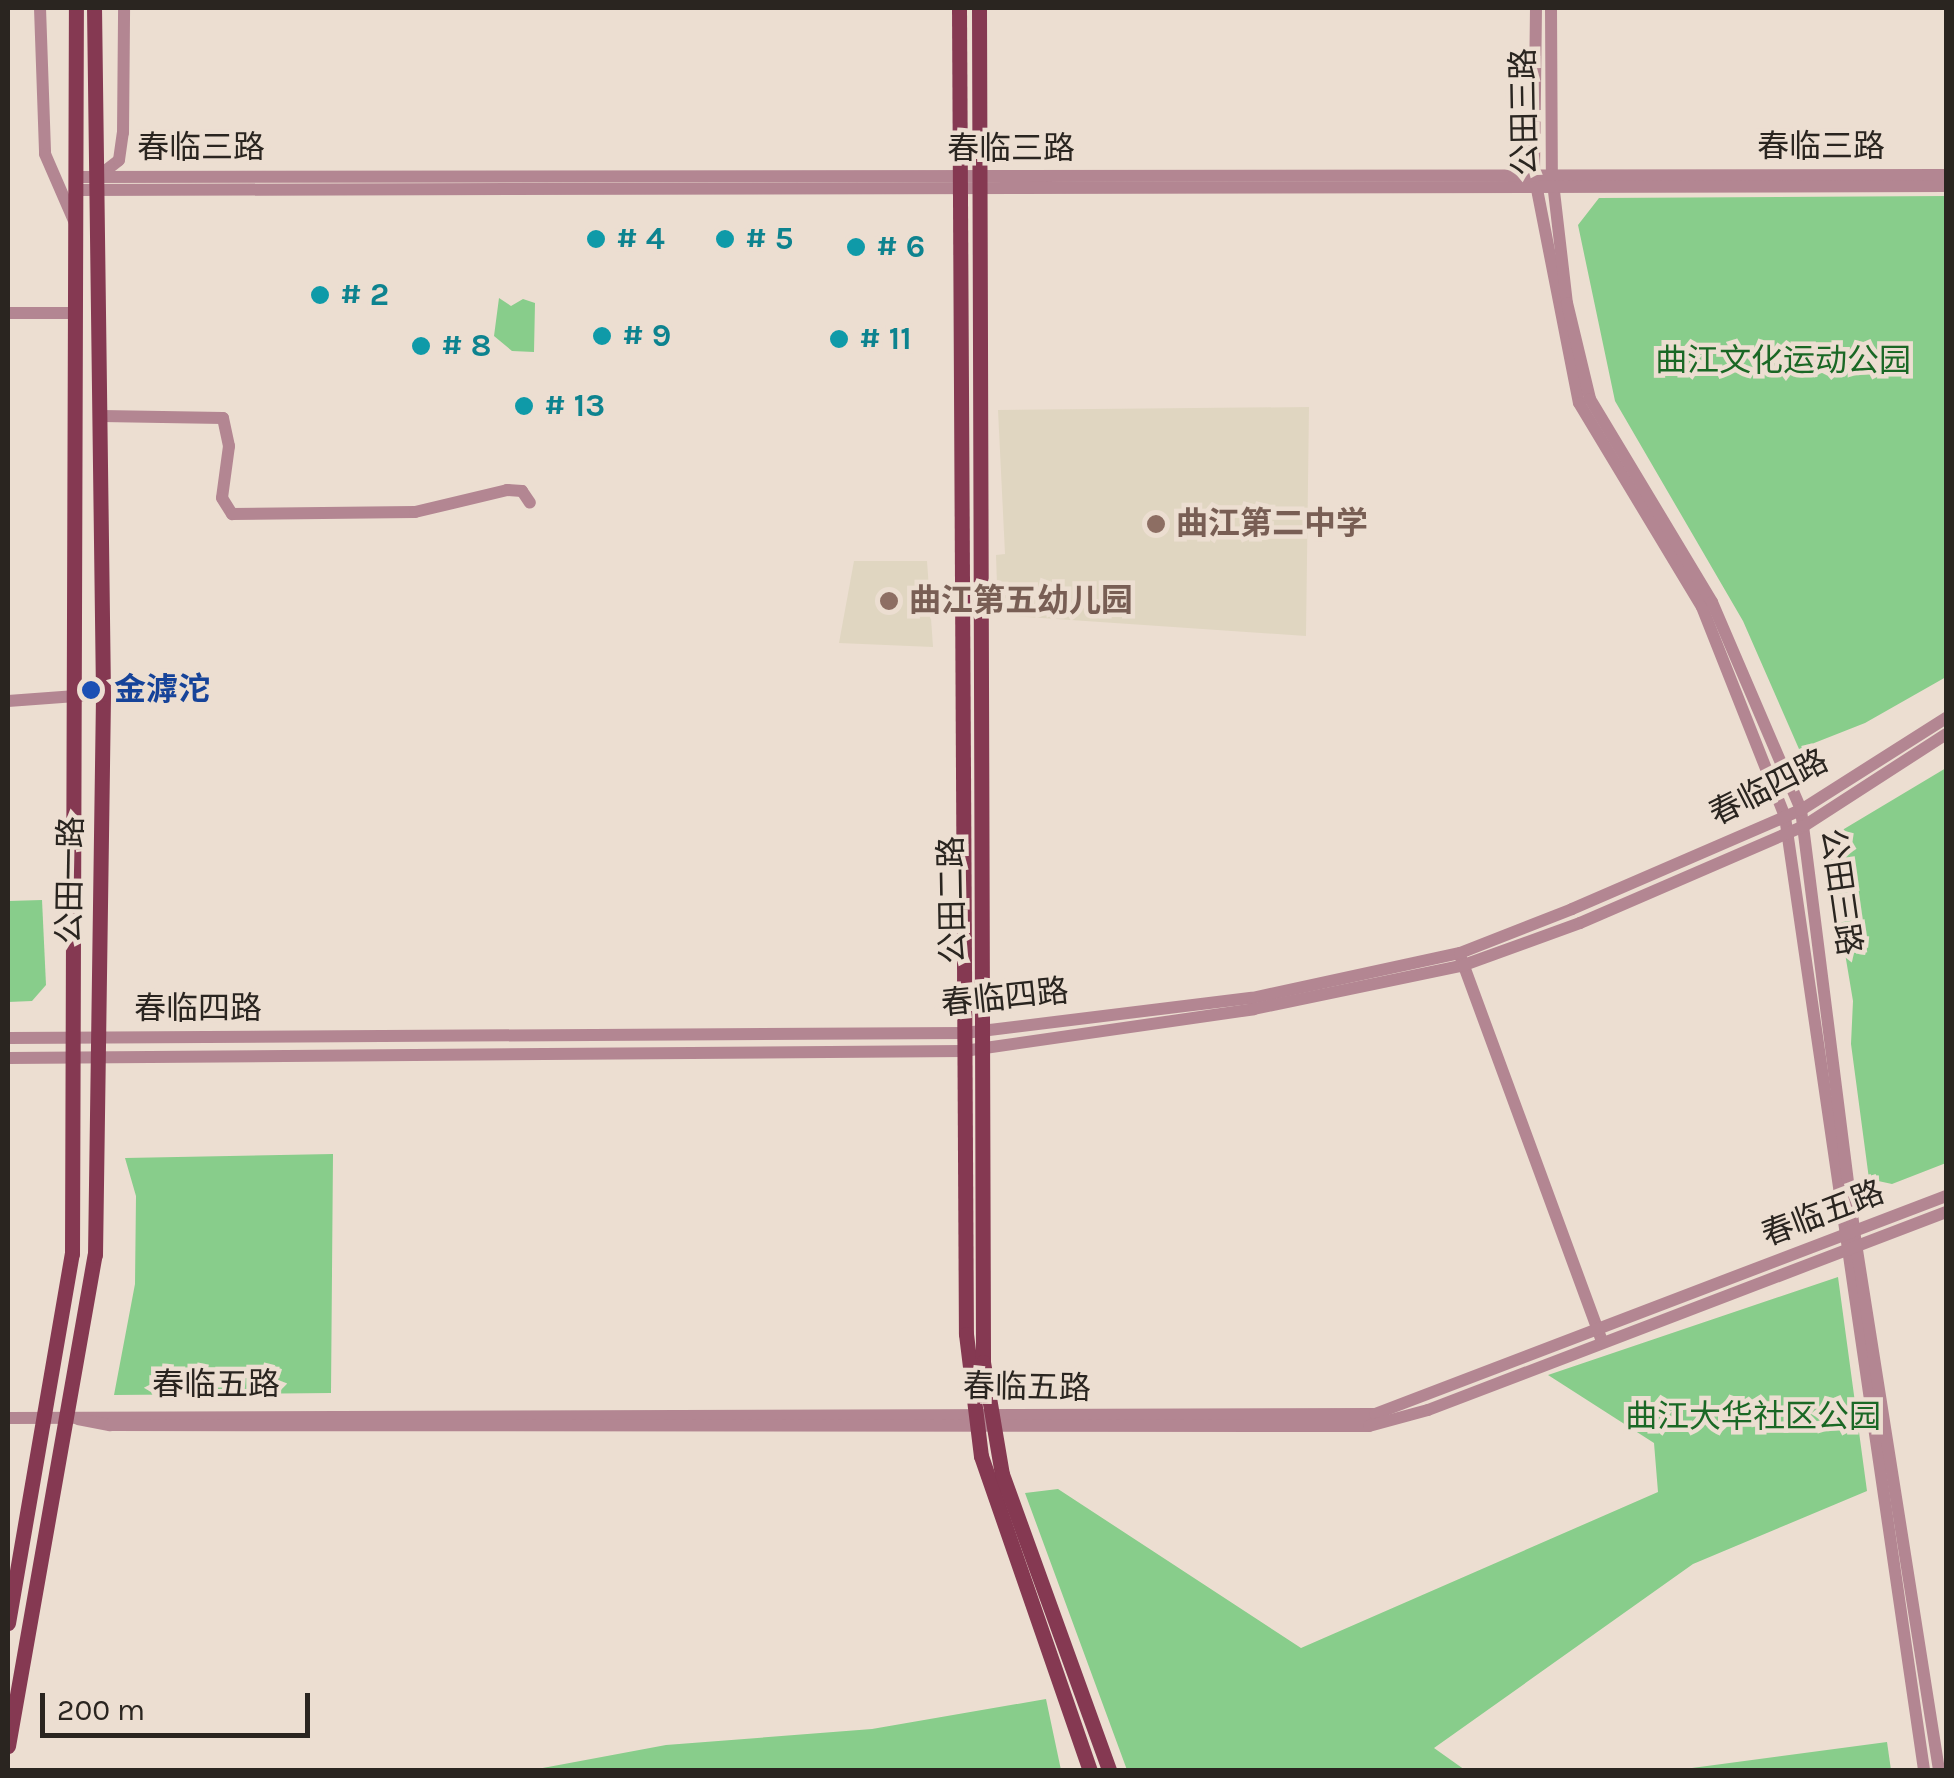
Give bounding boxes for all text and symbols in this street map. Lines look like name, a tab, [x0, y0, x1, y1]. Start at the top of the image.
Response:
street label: 公田三路	[1505, 48, 1545, 176]
street label: 春临三路	[1757, 128, 1885, 166]
street label: 春临三路	[137, 129, 265, 167]
street label: 春临三路	[947, 130, 1075, 168]
place label: # 4	[616, 220, 665, 258]
place label: # 5	[745, 220, 793, 258]
marker: # 4	[585, 228, 607, 250]
marker: # 5	[714, 228, 736, 250]
place label: # 6	[876, 228, 925, 266]
marker: # 6	[845, 236, 867, 258]
place label: # 2	[340, 276, 389, 314]
marker: # 2	[309, 284, 331, 306]
place label: # 9	[622, 317, 671, 355]
place label: # 11	[859, 320, 912, 358]
marker: # 9	[591, 325, 613, 347]
place label: # 8	[441, 327, 491, 365]
marker: # 11	[828, 328, 850, 350]
marker: # 8	[410, 335, 432, 357]
park label: 曲江文化运动公园	[1655, 342, 1911, 380]
place label: # 13	[544, 387, 605, 425]
marker: # 13	[513, 395, 535, 417]
place label: 曲江第二中学	[1176, 505, 1368, 543]
marker: 曲江第二中学	[1145, 513, 1167, 535]
place label: 曲江第五幼儿园	[909, 582, 1133, 620]
marker: 曲江第五幼儿园	[878, 590, 900, 612]
place label: 金滹沱	[114, 671, 210, 709]
marker: 金滹沱	[78, 677, 104, 703]
street label: 春临四路	[1703, 742, 1835, 834]
street label: 公田一路	[51, 816, 91, 944]
street label: 公田三路	[1812, 826, 1868, 958]
street label: 公田二路	[933, 836, 973, 964]
street label: 春临四路	[939, 972, 1071, 1024]
street label: 春临四路	[134, 990, 262, 1028]
street label: 春临五路	[1756, 1173, 1890, 1255]
street label: 春临五路	[152, 1366, 280, 1404]
street label: 春临五路	[963, 1368, 1091, 1408]
park label: 曲江大华社区公园	[1625, 1398, 1881, 1436]
scale bar	[45, 1673, 315, 1735]
text: 200 m	[57, 1692, 145, 1728]

